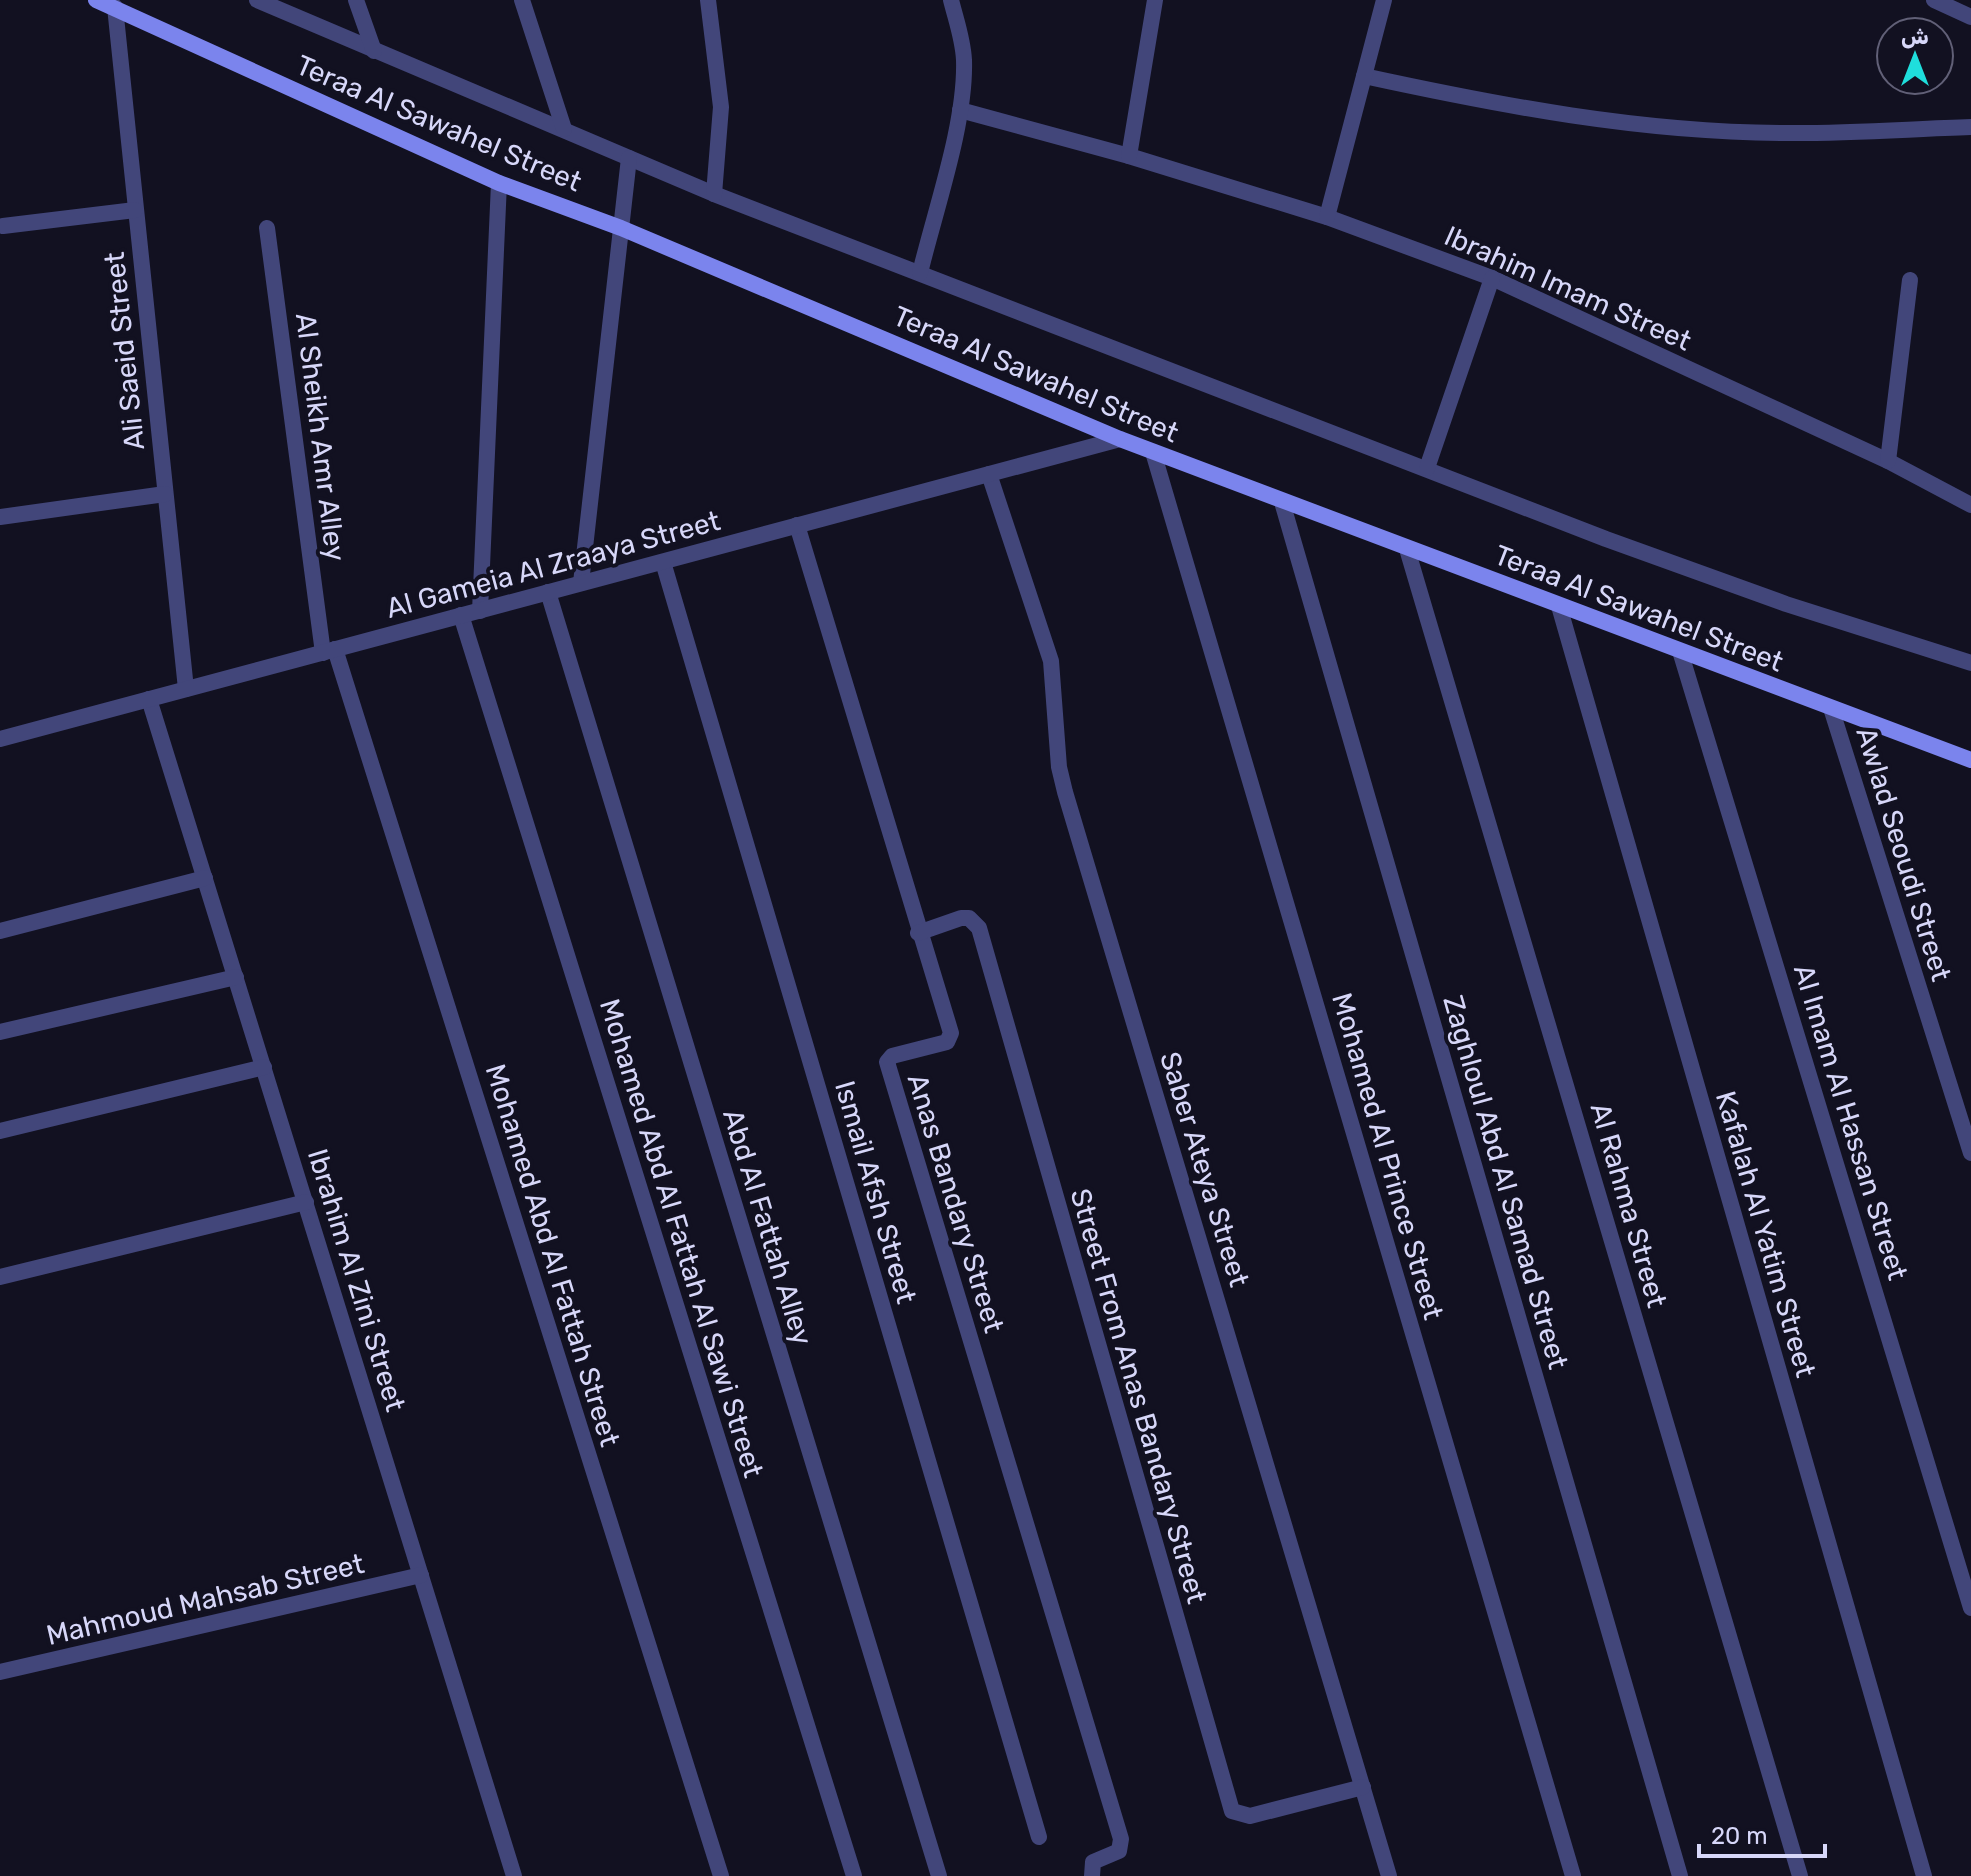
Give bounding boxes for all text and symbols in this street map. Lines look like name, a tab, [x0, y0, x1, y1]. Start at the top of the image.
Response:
north arrow	[1875, 16, 1955, 96]
text: ش	[1901, 23, 1929, 50]
street label: Teraa Al Sawahel Street	[291, 48, 586, 199]
street label: Ibrahim Imam Street	[1439, 219, 1696, 358]
street label: Ali Saeid Street	[98, 250, 151, 452]
street label: Teraa Al Sawahel Street	[888, 299, 1183, 450]
street label: Al Sheikh Amr Alley	[289, 311, 352, 563]
street label: Al Gameia Al Zraaya Street	[383, 504, 724, 625]
street label: Teraa Al Sawahel Street	[1490, 538, 1788, 679]
street label: Awlad Seoudi Street	[1849, 723, 1958, 985]
street label: Al Imam Al Hassan Street	[1787, 960, 1914, 1284]
street label: Mohamed Al Prince Street	[1325, 989, 1450, 1323]
street label: Zaghloul Abd Al Samad Street	[1436, 992, 1575, 1373]
street label: Mohamed Abd Al Fattah Al Sawi Street	[593, 995, 770, 1481]
street label: Saber Ateya Street	[1153, 1048, 1256, 1291]
street label: Mohamed Abd Al Fattah Street	[479, 1060, 626, 1450]
street label: Anas Bandary Street	[900, 1070, 1011, 1337]
street label: Ismail Afsh Street	[828, 1077, 923, 1307]
street label: Kafalah Al Yatim Street	[1709, 1087, 1822, 1381]
street label: Al Rahma Street	[1584, 1099, 1674, 1311]
street label: Abd Al Fattah Alley	[716, 1105, 819, 1349]
street label: Ibrahim Al Zini Street	[301, 1145, 412, 1415]
street label: Street From Anas Bandary Street	[1063, 1185, 1214, 1607]
street label: Mahmoud Mahsab Street	[43, 1547, 367, 1652]
scale bar	[1699, 1808, 1825, 1858]
text: 20 m	[1711, 1822, 1768, 1850]

